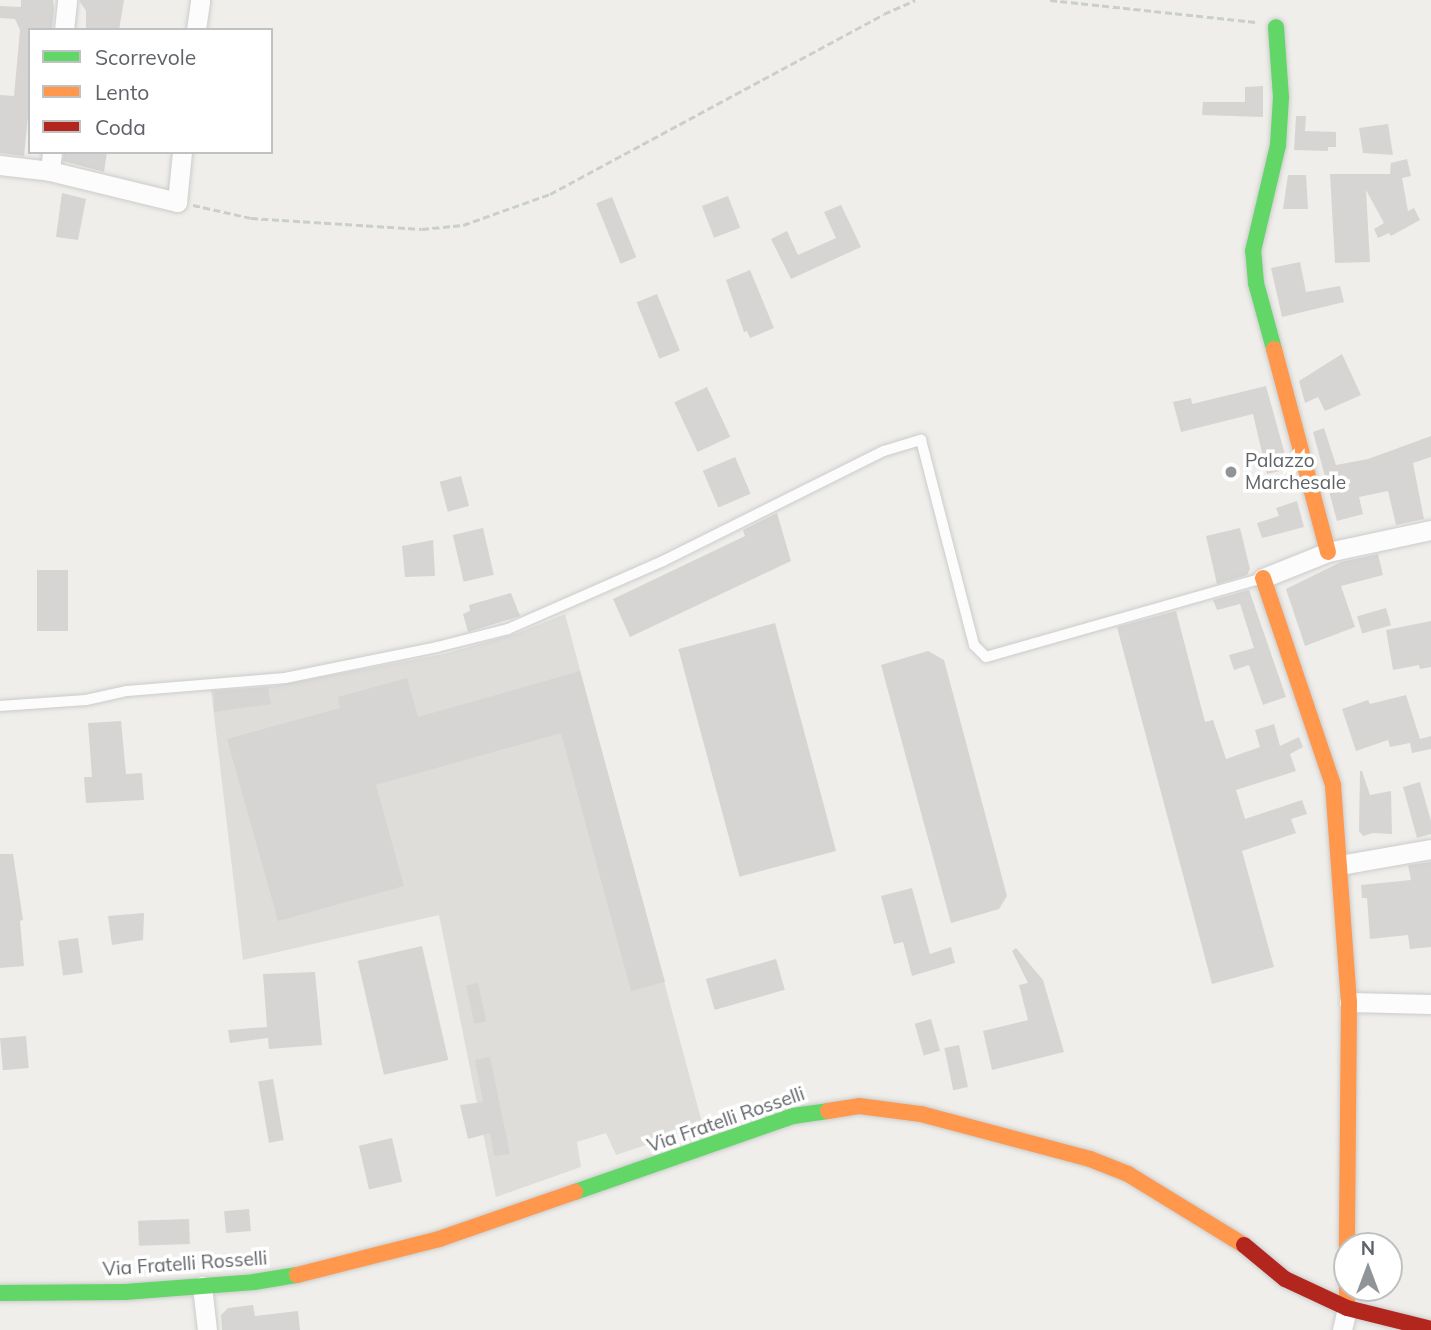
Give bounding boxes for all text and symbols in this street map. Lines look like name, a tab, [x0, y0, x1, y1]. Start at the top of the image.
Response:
legend	[28, 28, 273, 154]
text: Scorrevole	[95, 44, 196, 70]
text: Lento	[95, 79, 149, 105]
text: Coda	[95, 114, 146, 140]
place label: Palazzo Marchesale	[1245, 450, 1346, 494]
marker: Palazzo Marchesale	[1223, 464, 1239, 480]
street label: Via Fratelli Rosselli	[644, 1082, 808, 1158]
north arrow	[1333, 1232, 1403, 1302]
text: N	[1361, 1236, 1375, 1260]
street label: Via Fratelli Rosselli	[102, 1247, 268, 1281]

